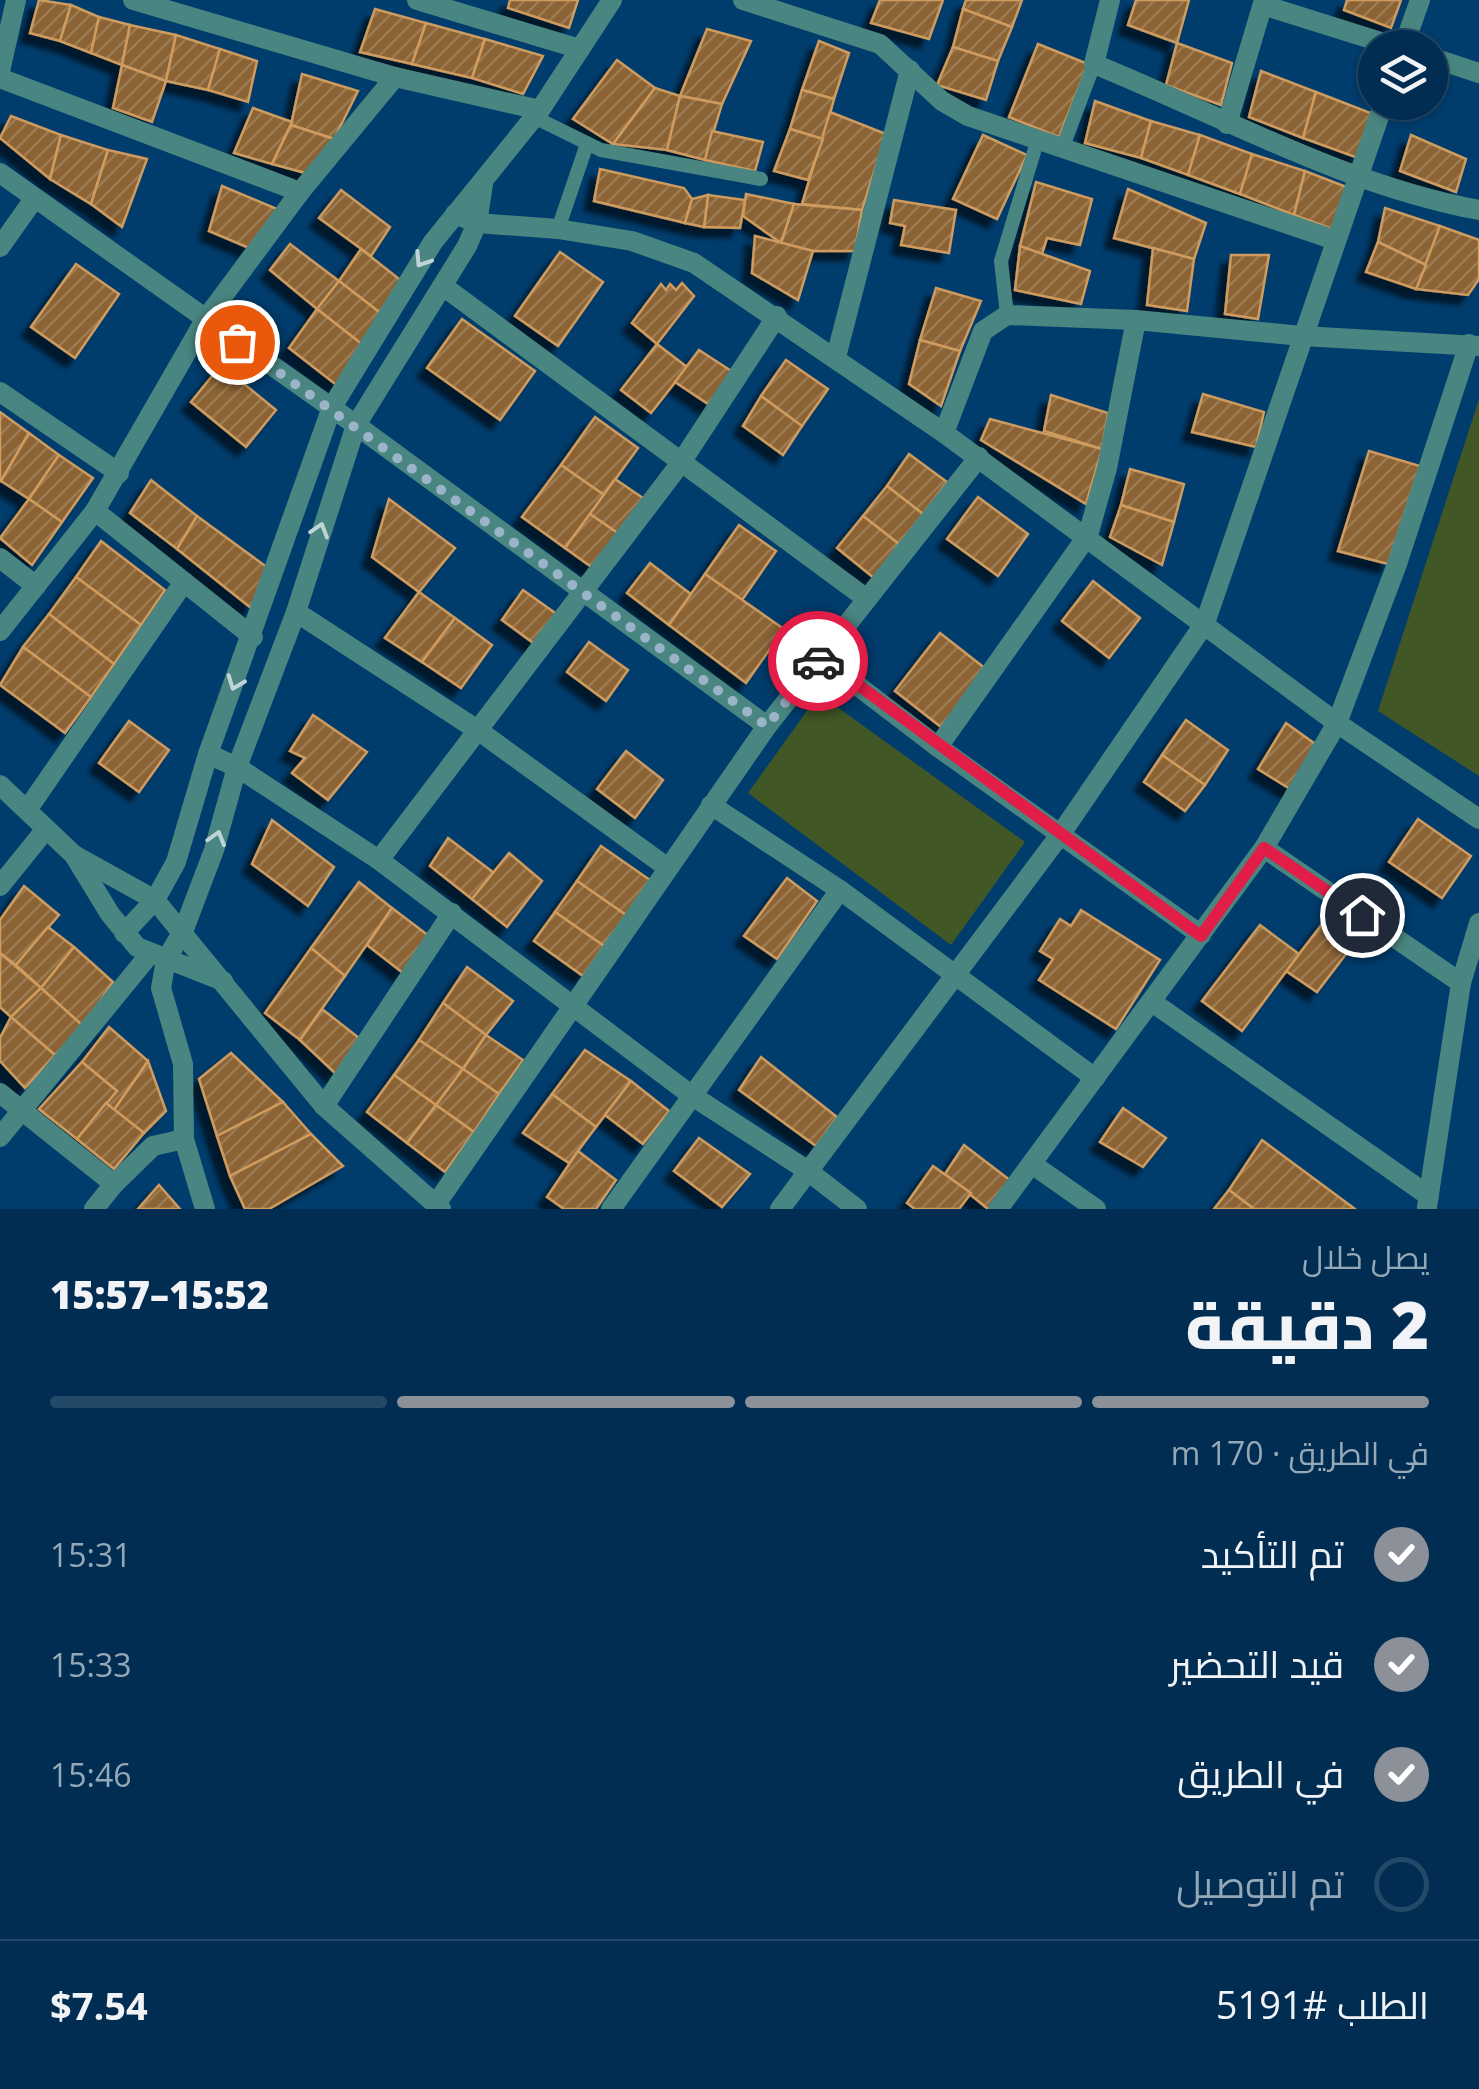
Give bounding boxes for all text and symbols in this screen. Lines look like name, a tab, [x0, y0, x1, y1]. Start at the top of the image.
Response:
map controls	[1358, 30, 1448, 120]
button: layers	[1358, 30, 1448, 120]
one-way arrow	[415, 249, 434, 267]
pin	[195, 300, 280, 385]
icon: bag	[210, 315, 265, 370]
one-way arrow	[308, 522, 329, 539]
courier	[768, 611, 868, 711]
icon: car	[791, 634, 846, 689]
one-way arrow	[226, 673, 246, 690]
one-way arrow	[205, 830, 226, 847]
pin	[1320, 873, 1405, 958]
icon: home	[1335, 888, 1390, 943]
text: يصل خلال	[1302, 1235, 1429, 1278]
text: 15:52–15:57	[50, 1268, 269, 1320]
text: 2 دقيقة	[1185, 1280, 1429, 1368]
text: في الطريق · 170 m	[1171, 1431, 1429, 1474]
text: تم التأكيد	[1201, 1527, 1344, 1579]
icon: check	[1374, 1527, 1429, 1582]
text: 15:31	[50, 1533, 132, 1576]
text: قيد التحضير	[1170, 1637, 1344, 1689]
icon: check	[1374, 1637, 1429, 1692]
text: 15:33	[50, 1643, 132, 1686]
text: في الطريق	[1177, 1747, 1344, 1799]
icon: check	[1374, 1747, 1429, 1802]
text: 15:46	[50, 1753, 132, 1796]
text: تم التوصيل	[1176, 1857, 1344, 1909]
text: الطلب #5191	[1216, 1978, 1429, 2030]
text: $7.54	[50, 1979, 148, 2031]

